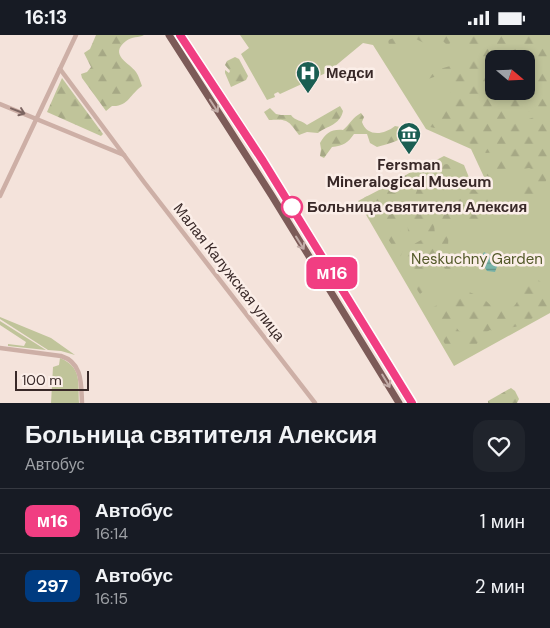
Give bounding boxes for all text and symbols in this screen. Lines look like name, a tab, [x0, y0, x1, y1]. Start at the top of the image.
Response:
text: 16:13	[25, 5, 67, 30]
north arrow	[485, 50, 535, 100]
map controls	[485, 50, 535, 100]
hospital icon: Медси	[295, 60, 321, 94]
place label: Медси	[326, 63, 374, 83]
one-way arrow	[209, 98, 219, 112]
one-way arrow	[10, 107, 25, 116]
museum icon: Fersman Mineralogical Museum	[396, 121, 422, 155]
place label: Fersman Mineralogical Museum	[327, 155, 491, 192]
marker: Больница святителя Алексия	[281, 196, 303, 218]
place label: Больница святителя Алексия	[307, 197, 527, 217]
street label: Малая Калужская улица	[169, 199, 290, 346]
one-way arrow	[295, 236, 306, 250]
park label: Neskuchny Garden	[411, 249, 543, 269]
line badge: м16	[303, 257, 361, 289]
text: м16	[316, 261, 348, 285]
scale bar	[15, 368, 89, 391]
text: 100 m	[22, 371, 62, 389]
one-way arrow	[381, 374, 391, 388]
text: Больница святителя Алексия	[25, 419, 377, 450]
button: heart	[473, 420, 525, 472]
text: Автобус	[25, 454, 85, 475]
text: Автобус	[95, 498, 173, 523]
text: м16	[37, 509, 68, 533]
text: 1 мин	[480, 509, 525, 534]
text: 16:14	[95, 523, 128, 544]
text: Автобус	[95, 563, 173, 588]
text: 297	[37, 574, 68, 598]
text: 2 мин	[475, 574, 525, 599]
text: 16:15	[95, 588, 128, 609]

